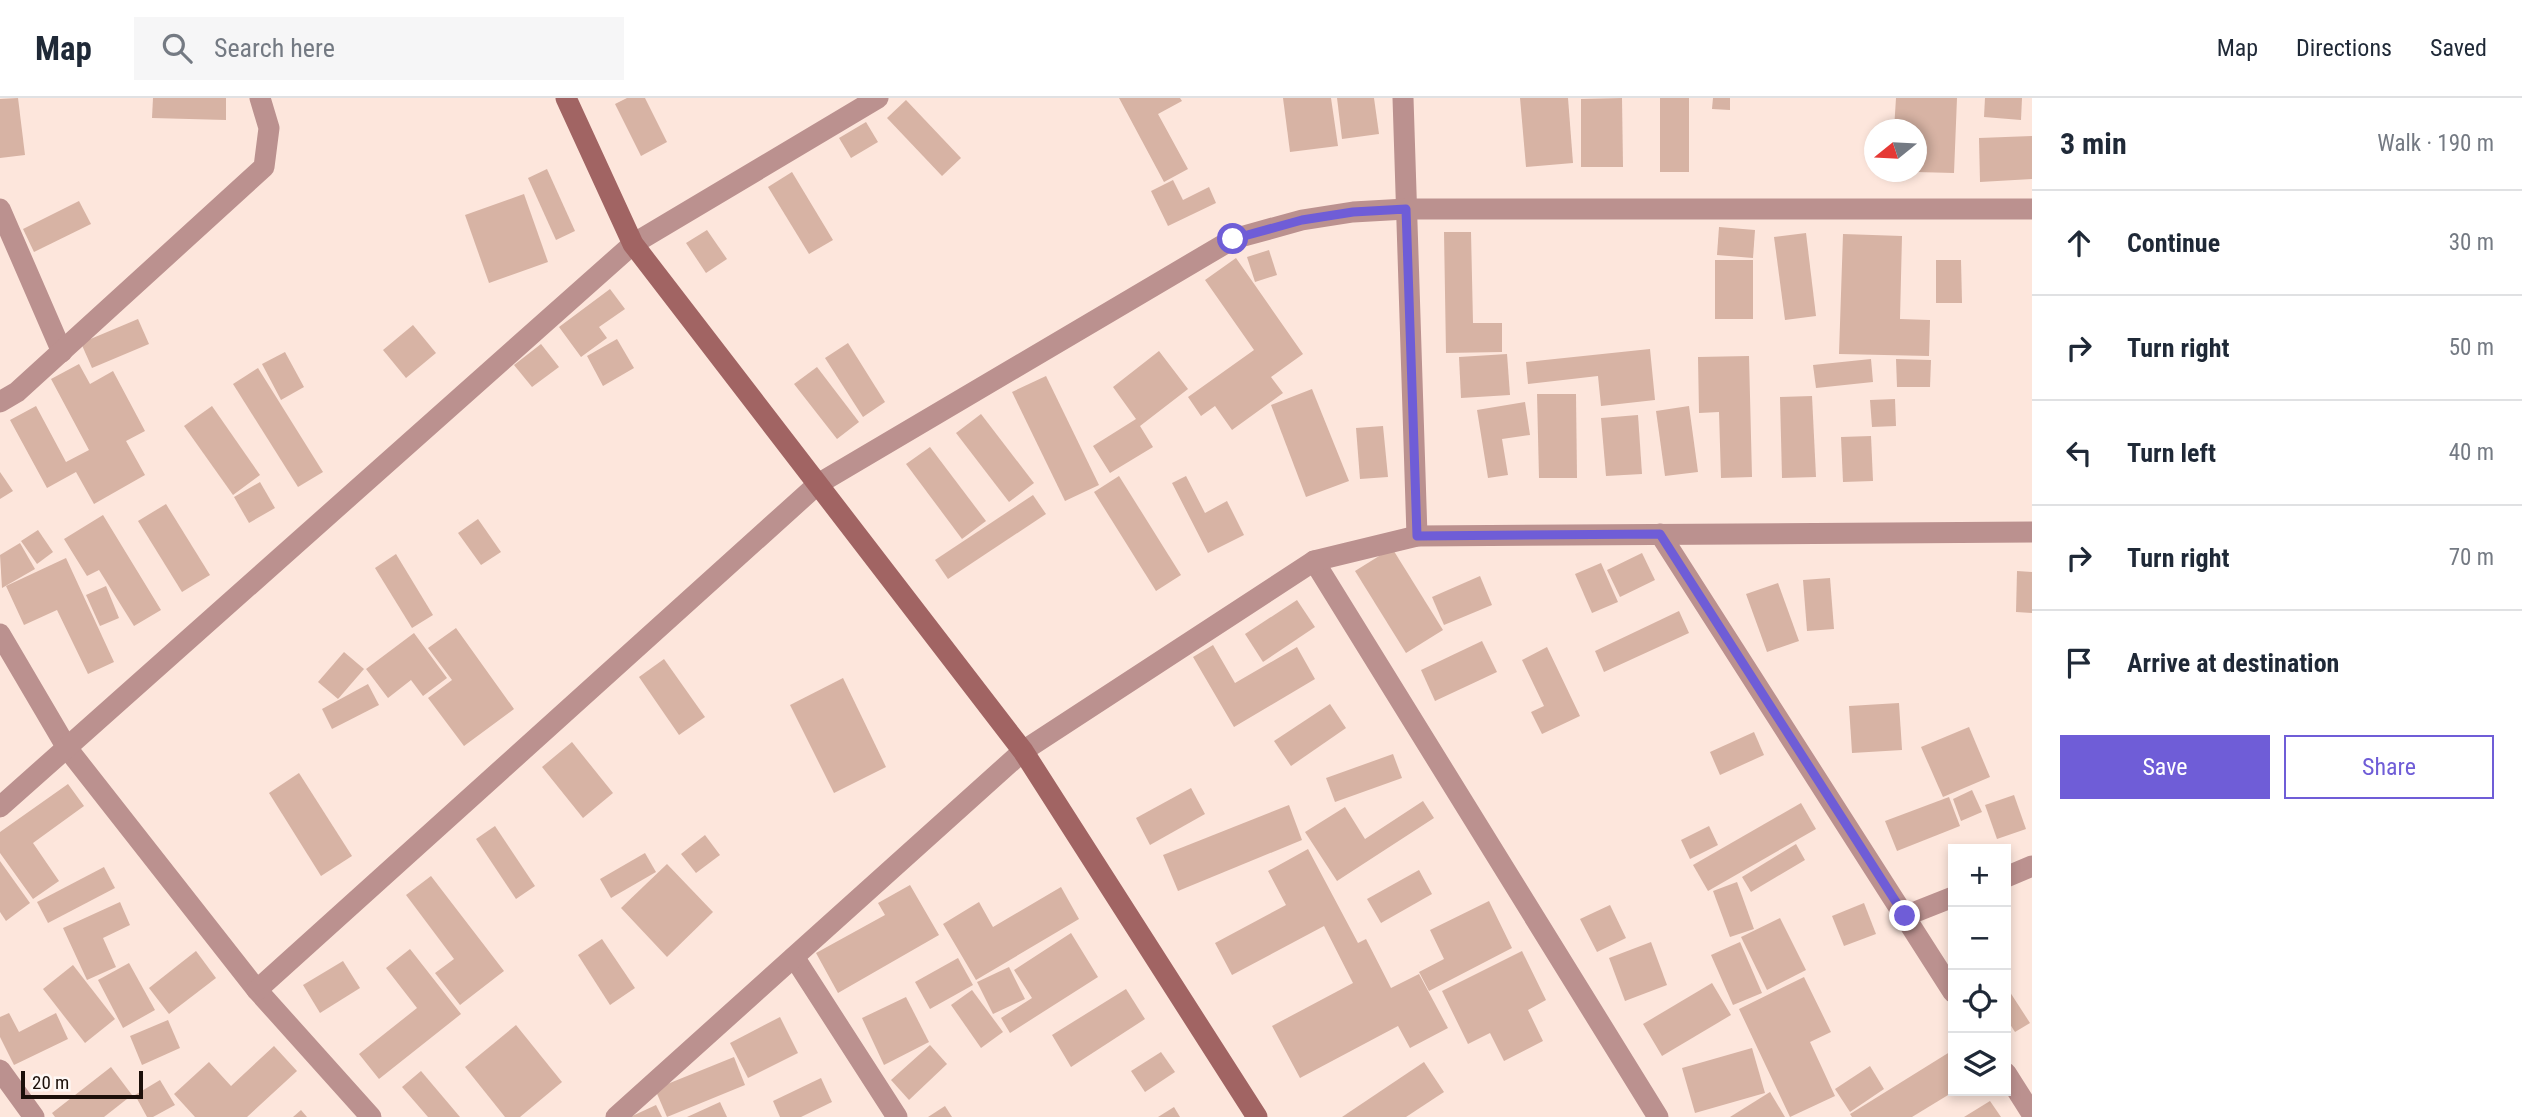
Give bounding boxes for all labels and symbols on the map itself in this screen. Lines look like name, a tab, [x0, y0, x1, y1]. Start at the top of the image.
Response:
north arrow	[1864, 119, 1927, 182]
route start	[1217, 223, 1248, 254]
route end	[1889, 900, 1920, 931]
scale bar	[21, 1068, 144, 1100]

